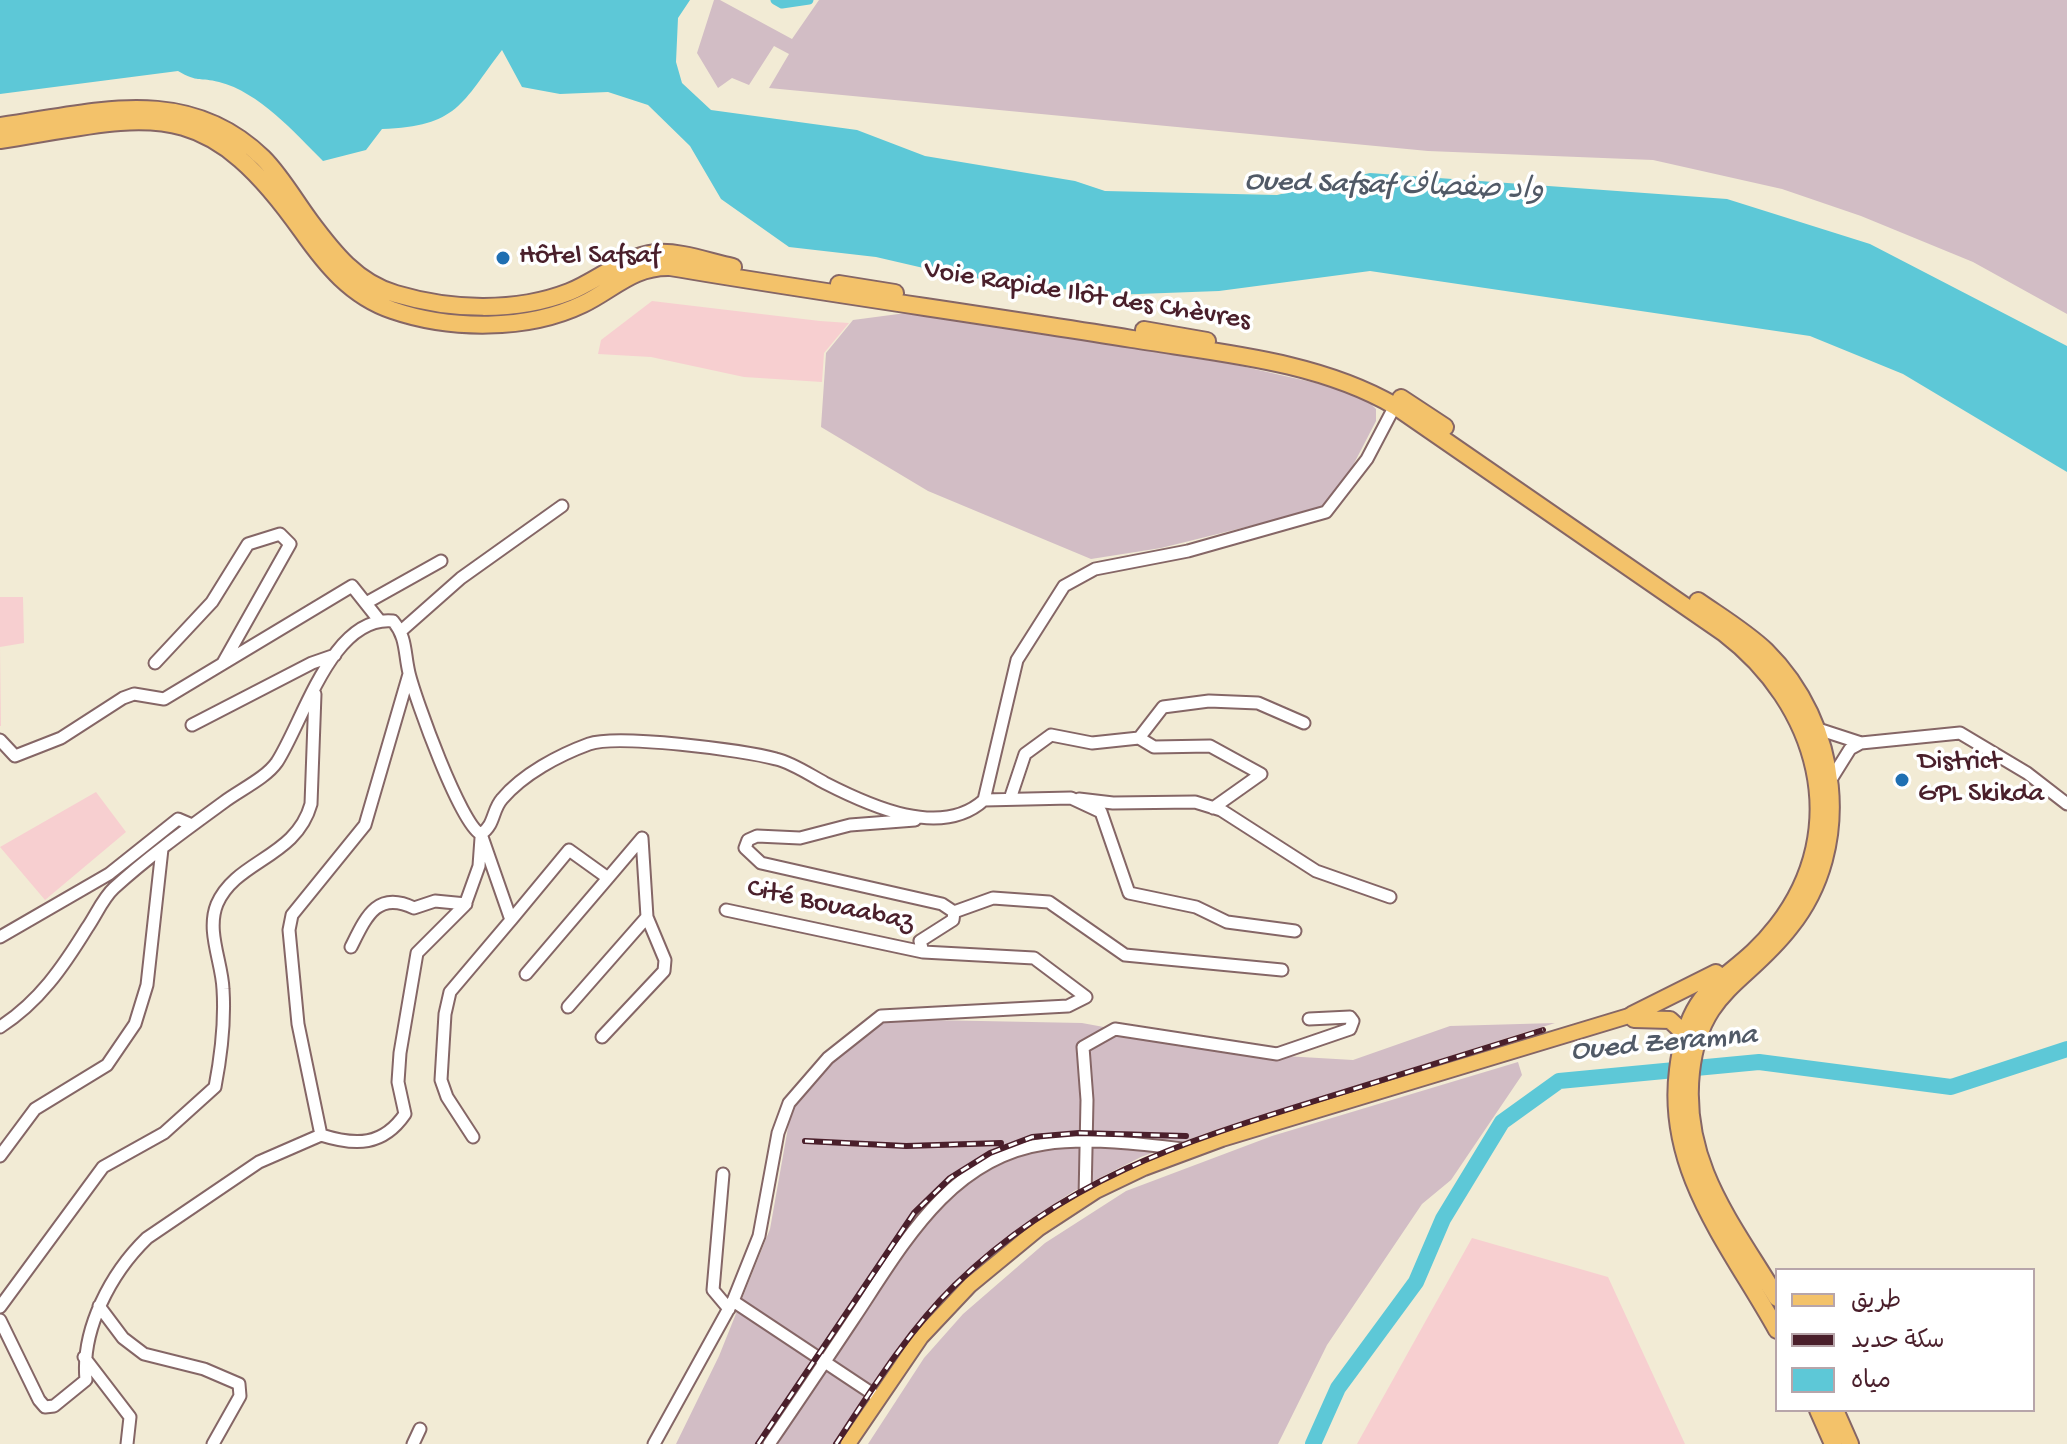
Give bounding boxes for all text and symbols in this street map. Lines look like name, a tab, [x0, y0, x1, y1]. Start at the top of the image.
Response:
water label: Oued Safsaf واد صفصاف	[1244, 165, 1544, 211]
place label: Hôtel Safsaf	[519, 241, 660, 275]
marker: Hôtel Safsaf	[494, 249, 512, 267]
street label: Voie Rapide Ilôt des Chèvres	[922, 255, 1252, 339]
place label: District GPL Skikda	[1918, 747, 2044, 813]
marker: District GPL Skikda	[1893, 771, 1911, 789]
street label: Cité Bouaabaz	[744, 873, 916, 941]
water label: Oued Zeramna	[1569, 1019, 1759, 1071]
legend	[1775, 1268, 2035, 1412]
text: طريق	[1851, 1288, 1901, 1317]
text: سكة حديد	[1851, 1328, 1945, 1357]
text: مياه	[1851, 1368, 1891, 1397]

